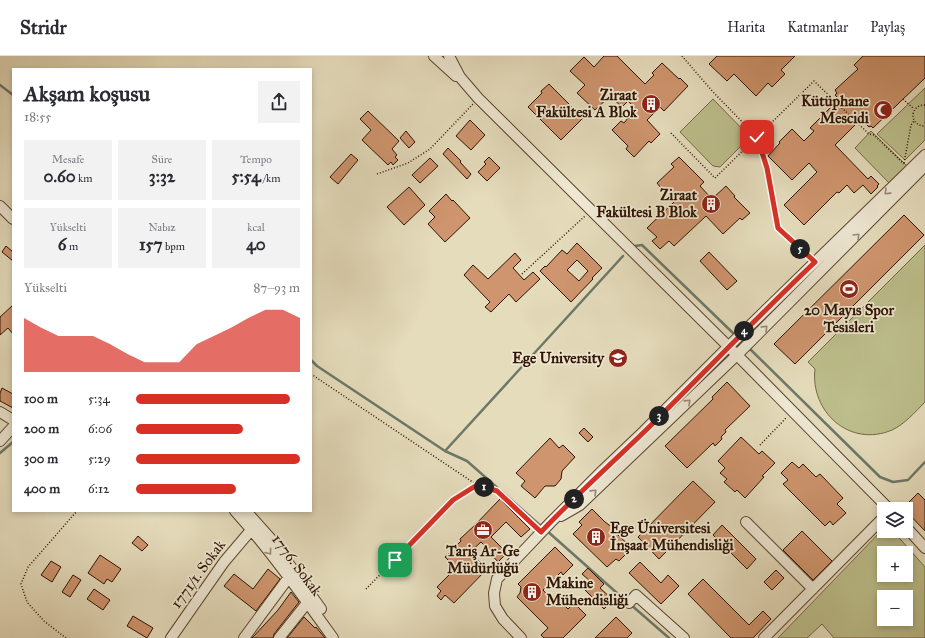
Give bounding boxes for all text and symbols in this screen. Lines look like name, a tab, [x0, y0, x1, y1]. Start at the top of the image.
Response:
text: Stridr	[20, 16, 67, 39]
text: Harita	[727, 19, 765, 36]
text: Katmanlar	[787, 19, 848, 36]
text: Paylaş	[870, 19, 905, 36]
text: Akşam koşusu	[24, 80, 150, 107]
button: share	[258, 81, 300, 123]
place label: Ziraat Fakültesi A Blok	[536, 86, 638, 121]
place label: Kütüphane Mescidi	[801, 92, 870, 127]
building icon: Ziraat Fakültesi A Blok	[640, 93, 662, 115]
mosque icon: Kütüphane Mescidi	[872, 99, 894, 121]
text: 18:55	[24, 109, 51, 125]
pin	[740, 120, 774, 154]
icon: check	[746, 126, 768, 148]
text: Mesafe	[52, 153, 84, 166]
text: Süre	[152, 153, 172, 166]
text: Tempo	[240, 153, 272, 166]
text: 0.60	[44, 166, 76, 187]
text: 3:32	[149, 166, 175, 187]
text: 5:54	[232, 166, 261, 187]
text: km	[76, 172, 92, 185]
text: /km	[261, 172, 280, 185]
place label: Ziraat Fakültesi B Blok	[596, 186, 698, 221]
one-way arrow	[884, 188, 892, 195]
building icon: Ziraat Fakültesi B Blok	[700, 193, 722, 215]
text: Yükselti	[50, 221, 86, 234]
text: Nabız	[148, 221, 176, 234]
text: kcal	[247, 221, 265, 234]
one-way arrow	[852, 233, 860, 241]
text: 6	[58, 234, 67, 255]
text: 157	[139, 234, 163, 255]
text: 40	[246, 234, 266, 255]
pin: 5	[790, 239, 810, 259]
text: m	[67, 240, 78, 253]
text: bpm	[163, 240, 185, 253]
text: 5	[797, 242, 803, 255]
sports icon: 20 Mayıs Spor Tesisleri	[838, 278, 860, 300]
text: Yükselti	[24, 280, 67, 296]
text: 87–93 m	[253, 280, 300, 296]
place label: 20 Mayıs Spor Tesisleri	[804, 301, 894, 336]
pin: 4	[734, 321, 754, 341]
text: 4	[741, 324, 747, 337]
one-way arrow	[760, 325, 768, 333]
school or university icon: Ege University	[607, 347, 629, 369]
place label: Ege University	[512, 349, 605, 368]
text: 100 m	[24, 391, 58, 407]
text: 5:34	[88, 391, 110, 407]
one-way arrow	[683, 399, 691, 407]
pin: 3	[649, 406, 669, 426]
text: 3	[657, 409, 661, 422]
text: 200 m	[24, 421, 59, 437]
text: 6:06	[88, 421, 112, 437]
text: 300 m	[24, 451, 58, 467]
text: 5:29	[88, 451, 111, 467]
pin: 1	[474, 477, 494, 497]
text: 1	[482, 480, 486, 493]
text: 400 m	[24, 481, 60, 497]
text: 6:12	[88, 481, 110, 497]
pin: 2	[564, 489, 584, 509]
one-way arrow	[589, 489, 597, 497]
text: 2	[571, 492, 577, 505]
map controls	[877, 502, 913, 626]
button: layers	[877, 502, 913, 538]
place label: Ege Üniversitesi İnşaat Mühendisliği	[610, 518, 734, 555]
office icon: Tariş Ar-Ge Müdürlüğü	[472, 519, 494, 541]
building icon: Ege Üniversitesi İnşaat Mühendisliği	[585, 526, 607, 548]
street label: 1776. Sokak	[268, 531, 326, 599]
street label: 1771/1. Sokak	[167, 536, 229, 612]
place label: Tariş Ar-Ge Müdürlüğü	[445, 542, 520, 578]
pin	[378, 543, 412, 577]
button: +	[877, 546, 913, 582]
one-way arrow	[264, 547, 271, 554]
icon: arrive	[384, 549, 406, 571]
place label: Makine Mühendisliği	[546, 574, 629, 610]
building icon: Makine Mühendisliği	[521, 581, 543, 603]
button: −	[877, 590, 913, 626]

